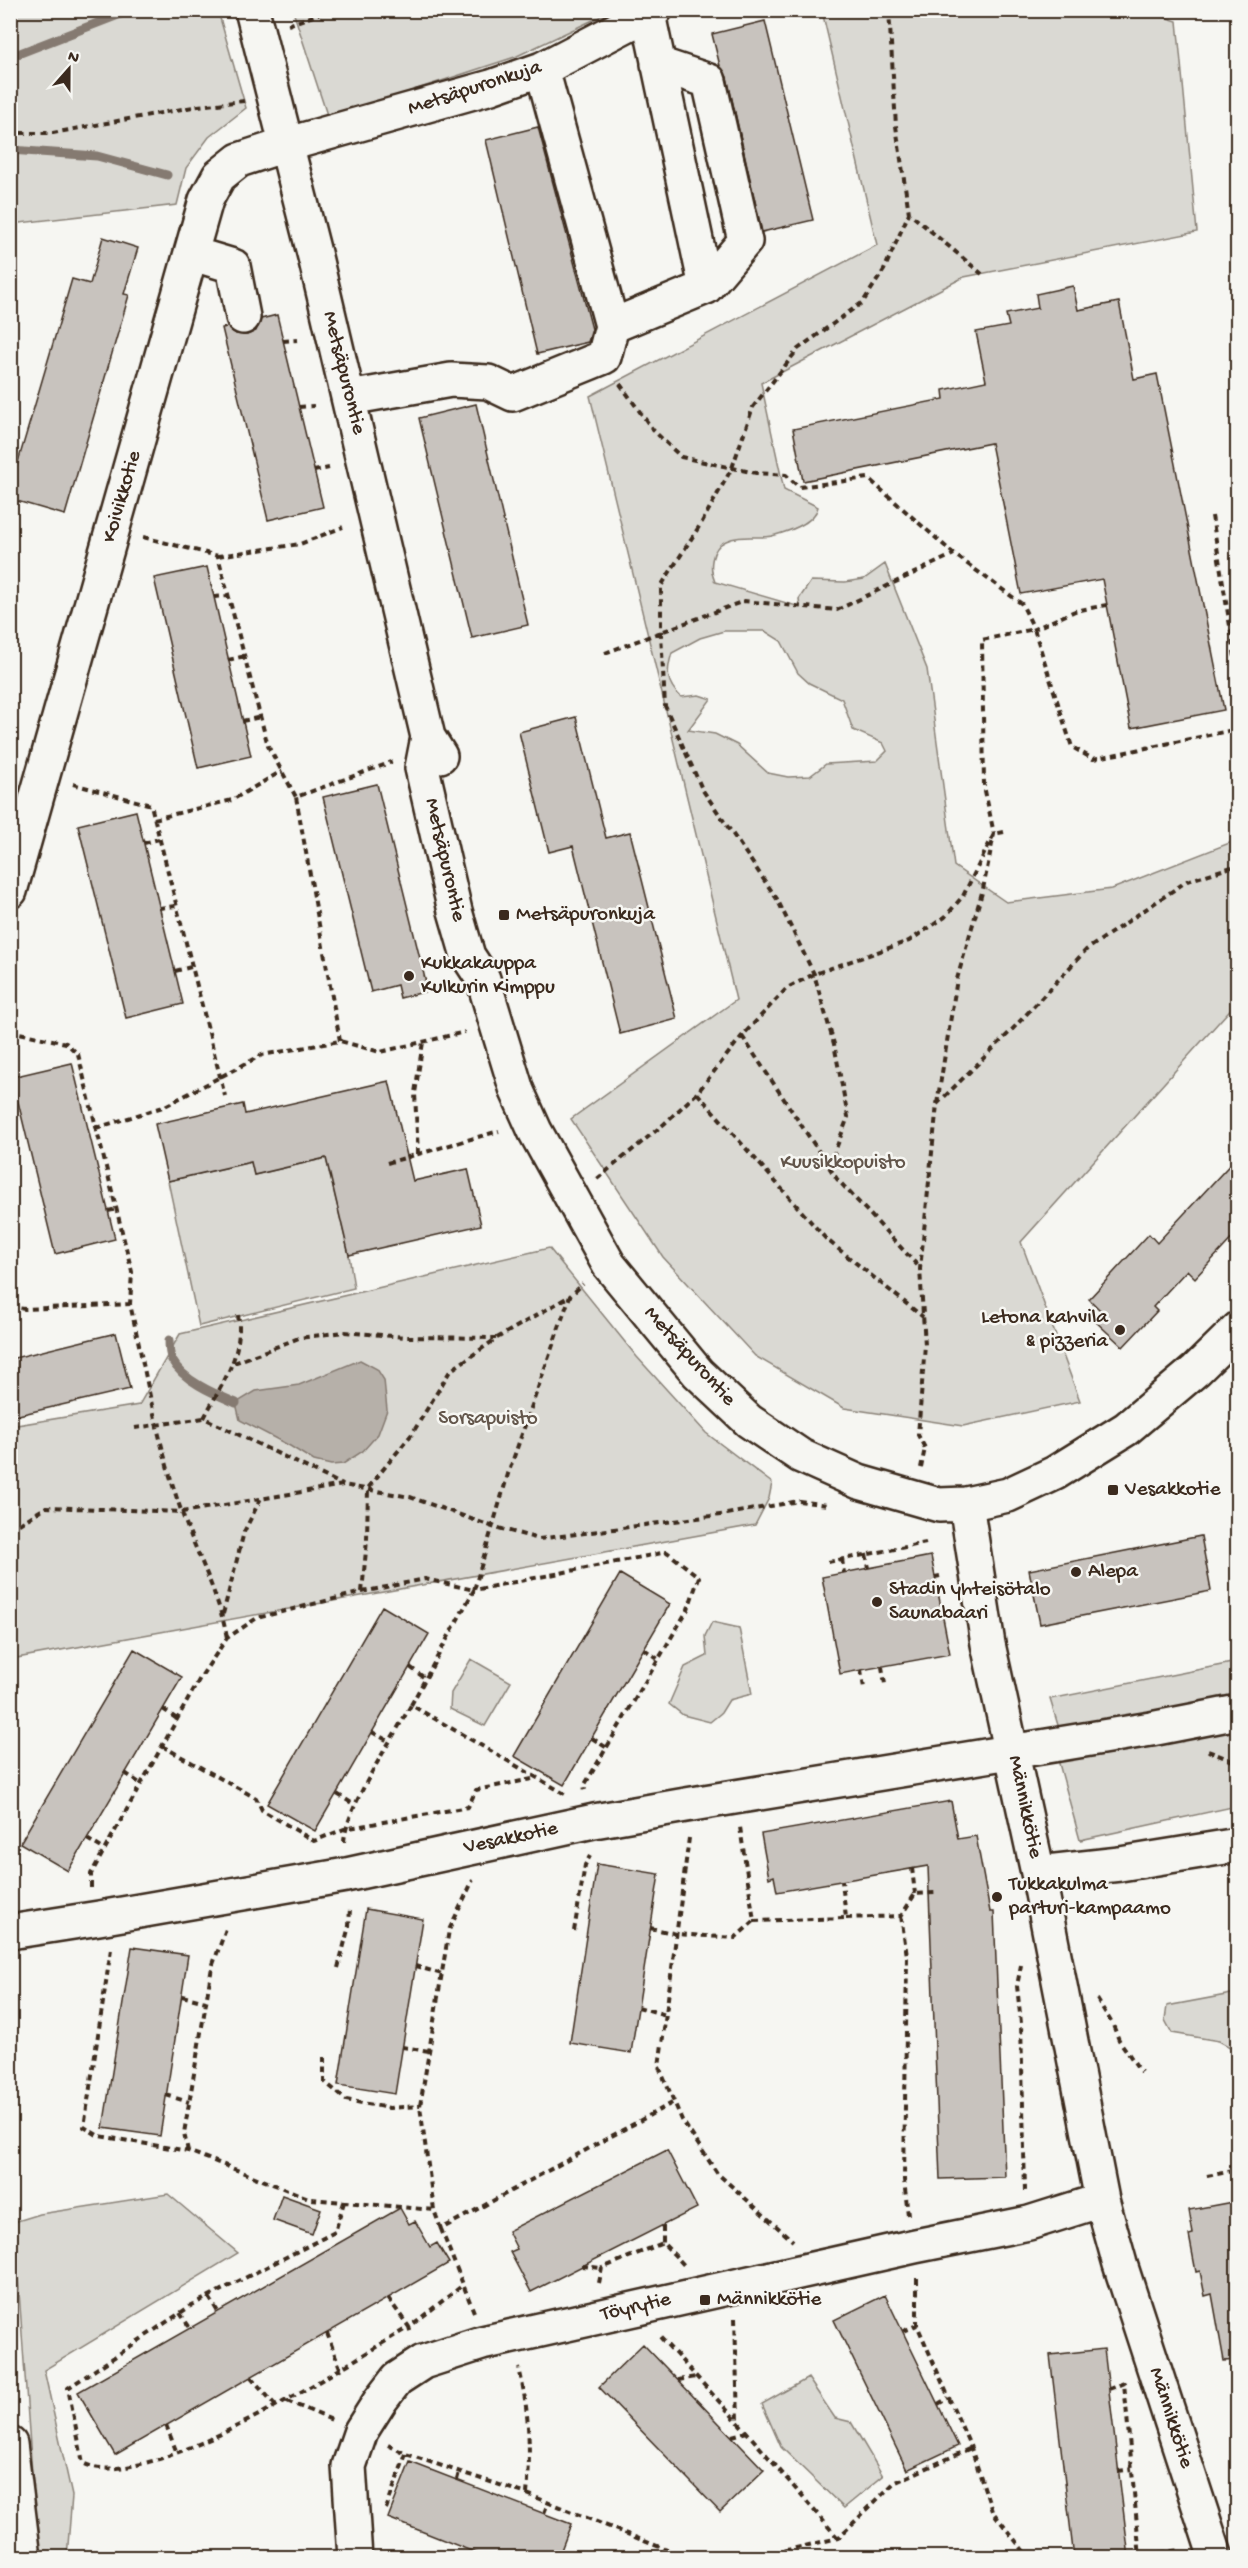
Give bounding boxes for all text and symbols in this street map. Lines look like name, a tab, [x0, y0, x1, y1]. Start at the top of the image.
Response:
north arrow	[39, 39, 99, 99]
text: N	[65, 48, 82, 69]
street label: Metsäpuronkuja	[405, 55, 546, 122]
street label: Metsäpurontie	[316, 309, 371, 438]
street label: Koivikkotie	[98, 447, 148, 546]
street label: Metsäpurontie	[418, 796, 471, 925]
place label: Metsäpuronkuja	[516, 903, 656, 928]
marker: Metsäpuronkuja	[497, 908, 511, 922]
place label: Kukkakauppa Kulkurin Kimppu	[421, 952, 555, 1001]
marker: Kukkakauppa Kulkurin Kimppu	[402, 969, 416, 983]
park label: Kuusikkopuisto	[780, 1151, 906, 1176]
street label: Metsäpurontie	[638, 1302, 741, 1413]
place label: Letona kahvila & pizzeria	[981, 1306, 1109, 1355]
marker: Letona kahvila & pizzeria	[1113, 1323, 1127, 1337]
park label: Sorsapuisto	[438, 1407, 538, 1432]
place label: Vesakkotie	[1124, 1478, 1222, 1503]
marker: Vesakkotie	[1106, 1483, 1120, 1497]
place label: Alepa	[1088, 1560, 1139, 1585]
marker: Alepa	[1069, 1565, 1083, 1579]
place label: Stadin yhteisötalo Saunabaari	[889, 1578, 1051, 1627]
marker: Stadin yhteisötalo Saunabaari	[870, 1595, 884, 1609]
street label: Männikkötie	[1001, 1753, 1047, 1862]
street label: Vesakkotie	[461, 1817, 561, 1861]
place label: Tukkakulma parturi-kampaamo	[1008, 1873, 1171, 1922]
marker: Tukkakulma parturi-kampaamo	[990, 1890, 1004, 1904]
street label: Töyrytie	[598, 2288, 675, 2328]
place label: Männikkötie	[717, 2288, 822, 2313]
marker: Männikkötie	[698, 2293, 712, 2307]
street label: Männikkötie	[1142, 2365, 1198, 2473]

